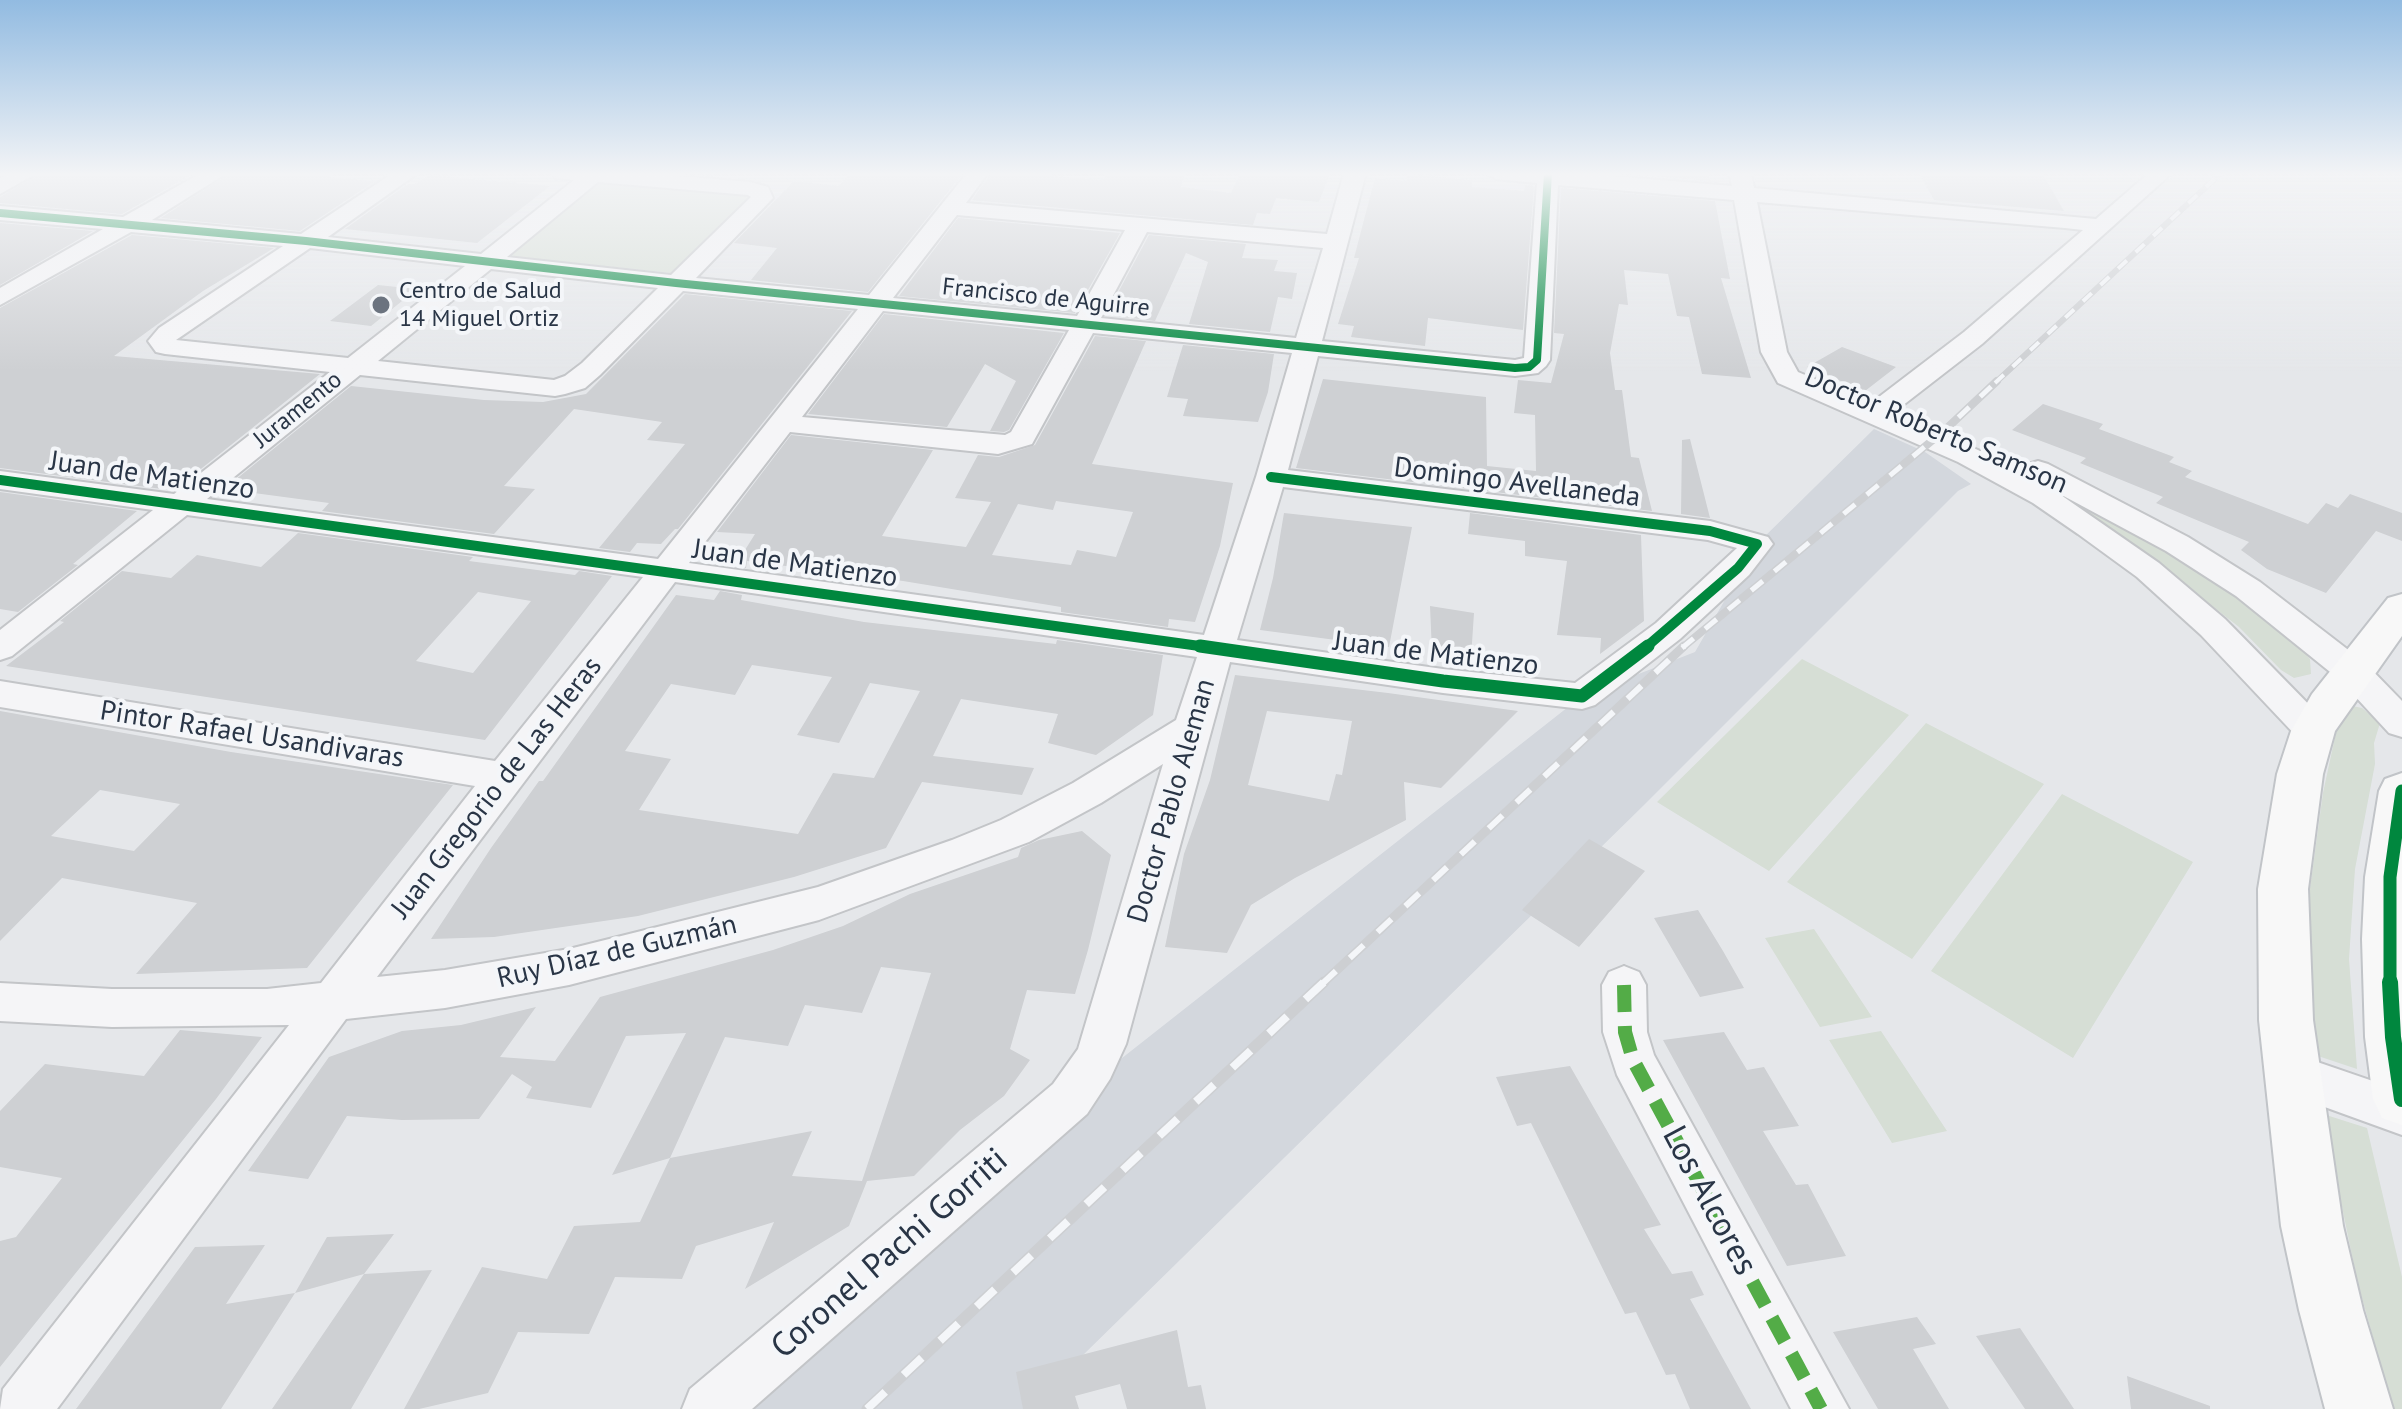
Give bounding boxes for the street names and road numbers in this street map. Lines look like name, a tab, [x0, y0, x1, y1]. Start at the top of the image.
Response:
street label: Francisco de Aguirre	[941, 273, 1151, 323]
street label: Doctor Roberto Samson	[1799, 360, 2073, 502]
street label: Juramento	[248, 366, 348, 454]
street label: Juan de Matienzo	[47, 445, 257, 507]
street label: Domingo Avellaneda	[1392, 451, 1642, 515]
street label: Juan de Matienzo	[690, 533, 900, 595]
street label: Juan de Matienzo	[1332, 625, 1540, 683]
street label: Juan Gregorio de Las Heras	[385, 651, 609, 925]
street label: Doctor Pablo Aleman	[1121, 675, 1223, 927]
street label: Pintor Rafael Usandivaras	[98, 694, 406, 776]
street label: Ruy Díaz de Guzmán	[494, 908, 740, 996]
street label: Los Alcores	[1653, 1119, 1765, 1283]
street label: Coronel Pachi Gorriti	[763, 1140, 1017, 1368]

